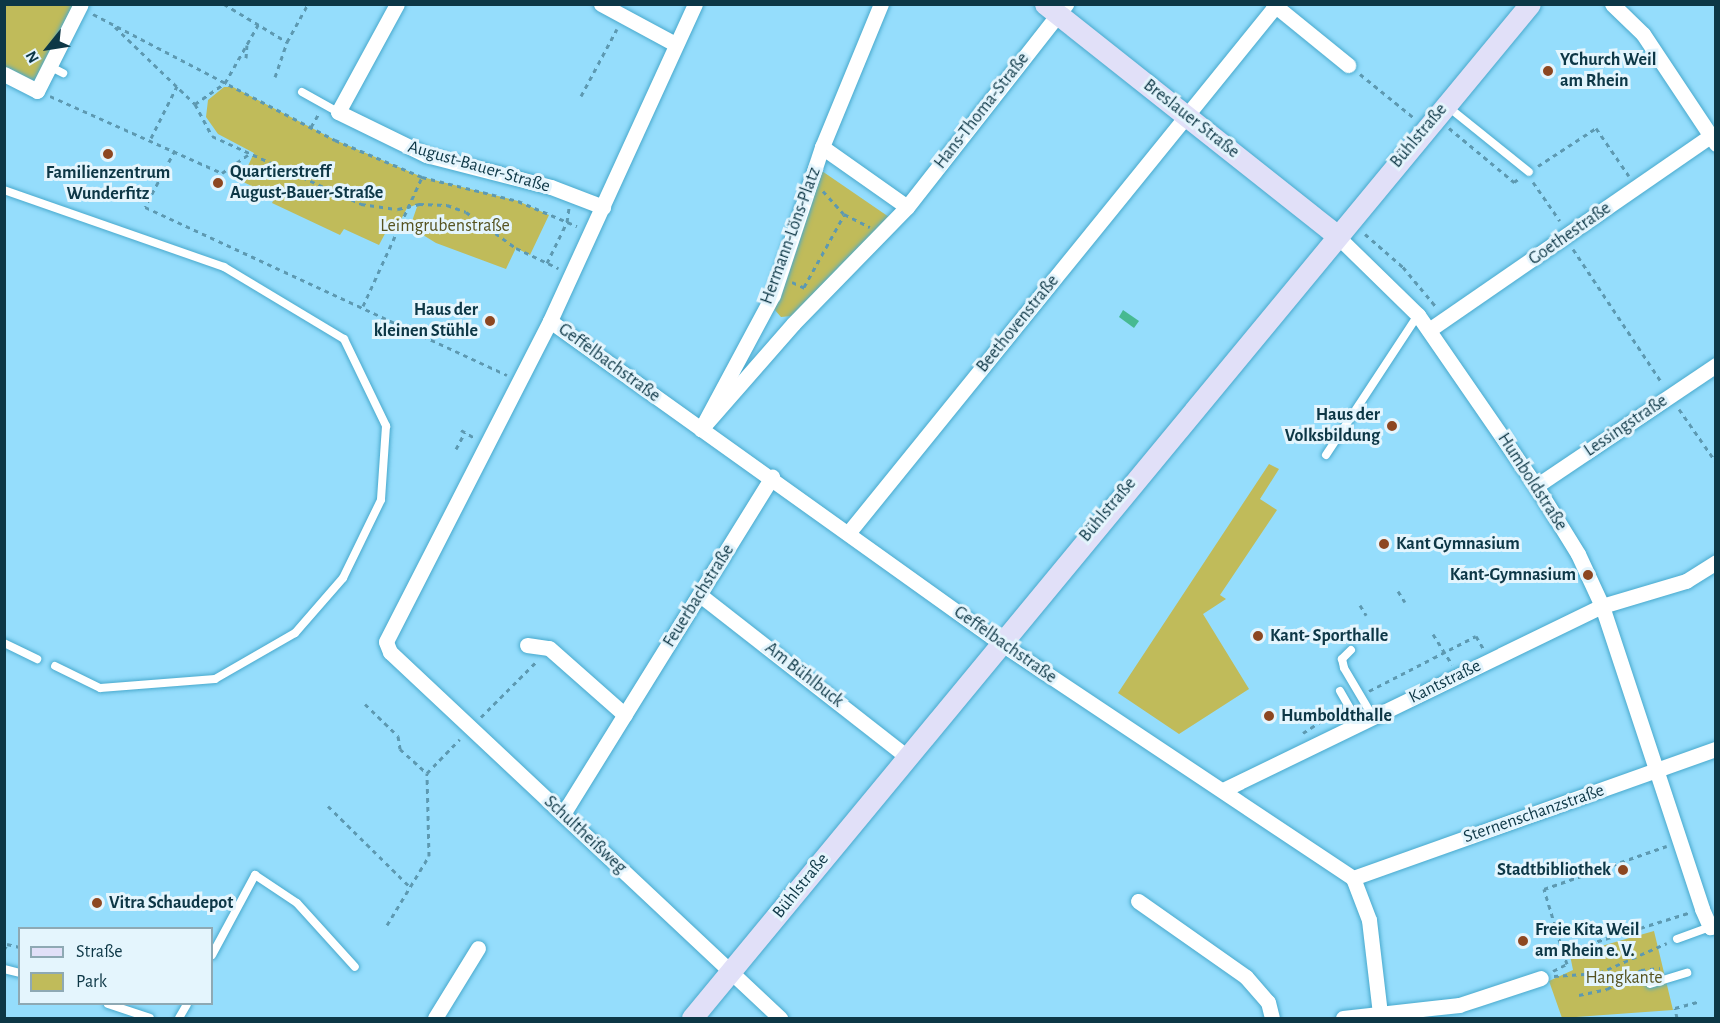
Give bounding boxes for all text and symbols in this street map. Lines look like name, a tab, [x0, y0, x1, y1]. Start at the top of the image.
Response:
north arrow	[18, 18, 78, 78]
text: N	[23, 48, 42, 66]
street label: Hans-Thoma-Straße	[930, 49, 1034, 173]
place label: YChurch Weil am Rhein	[1560, 50, 1656, 92]
marker: YChurch Weil am Rhein	[1541, 64, 1555, 78]
street label: Breslauer Straße	[1139, 75, 1243, 163]
street label: Bühlstraße	[1386, 99, 1452, 173]
street label: August-Bauer-Straße	[405, 136, 553, 198]
marker: Familienzentrum Wunderfitz	[101, 147, 115, 161]
place label: Quartierstreff August-Bauer-Straße	[230, 162, 383, 204]
place label: Familienzentrum Wunderfitz	[46, 163, 170, 206]
street label: Hermann-Löns-Platz	[756, 165, 826, 307]
marker: Quartierstreff August-Bauer-Straße	[211, 176, 225, 190]
street label: Goethestraße	[1525, 198, 1615, 270]
park label: Leimgrubenstraße	[380, 215, 510, 237]
street label: Beethovenstraße	[972, 271, 1064, 377]
place label: Haus der kleinen Stühle	[374, 300, 478, 342]
marker: Haus der kleinen Stühle	[483, 314, 497, 328]
street label: Geffelbachstraße	[554, 319, 664, 407]
street label: Lessingstraße	[1580, 390, 1672, 462]
place label: Haus der Volksbildung	[1285, 405, 1380, 448]
marker: Haus der Volksbildung	[1385, 419, 1399, 433]
street label: Humboldstraße	[1492, 429, 1572, 535]
street label: Bühlstraße	[1075, 473, 1141, 547]
place label: Kant Gymnasium	[1396, 533, 1520, 555]
marker: Kant Gymnasium	[1377, 537, 1391, 551]
street label: Feuerbachstraße	[659, 541, 739, 651]
place label: Kant-Gymnasium	[1450, 564, 1576, 586]
marker: Kant-Gymnasium	[1581, 568, 1595, 582]
street label: Geffelbachstraße	[949, 602, 1061, 688]
place label: Kant- Sporthalle	[1270, 625, 1388, 647]
marker: Kant- Sporthalle	[1251, 629, 1265, 643]
street label: Am Bühlbuck	[760, 638, 848, 712]
street label: Kantstraße	[1405, 655, 1485, 709]
place label: Humboldthalle	[1281, 705, 1392, 727]
marker: Humboldthalle	[1262, 709, 1276, 723]
street label: Sternenschanzstraße	[1461, 780, 1607, 848]
street label: Schultheißweg	[539, 791, 631, 879]
street label: Bühlstraße	[768, 849, 834, 923]
place label: Stadtbibliothek	[1497, 859, 1611, 881]
marker: Stadtbibliothek	[1616, 863, 1630, 877]
place label: Vitra Schaudepot	[109, 892, 233, 914]
marker: Vitra Schaudepot	[90, 896, 104, 910]
place label: Freie Kita Weil am Rhein e. V.	[1535, 920, 1639, 962]
legend	[18, 927, 213, 1005]
marker: Freie Kita Weil am Rhein e. V.	[1516, 934, 1530, 948]
text: Straße	[76, 943, 122, 961]
park label: Hangkante	[1585, 967, 1663, 989]
text: Park	[76, 973, 107, 991]

